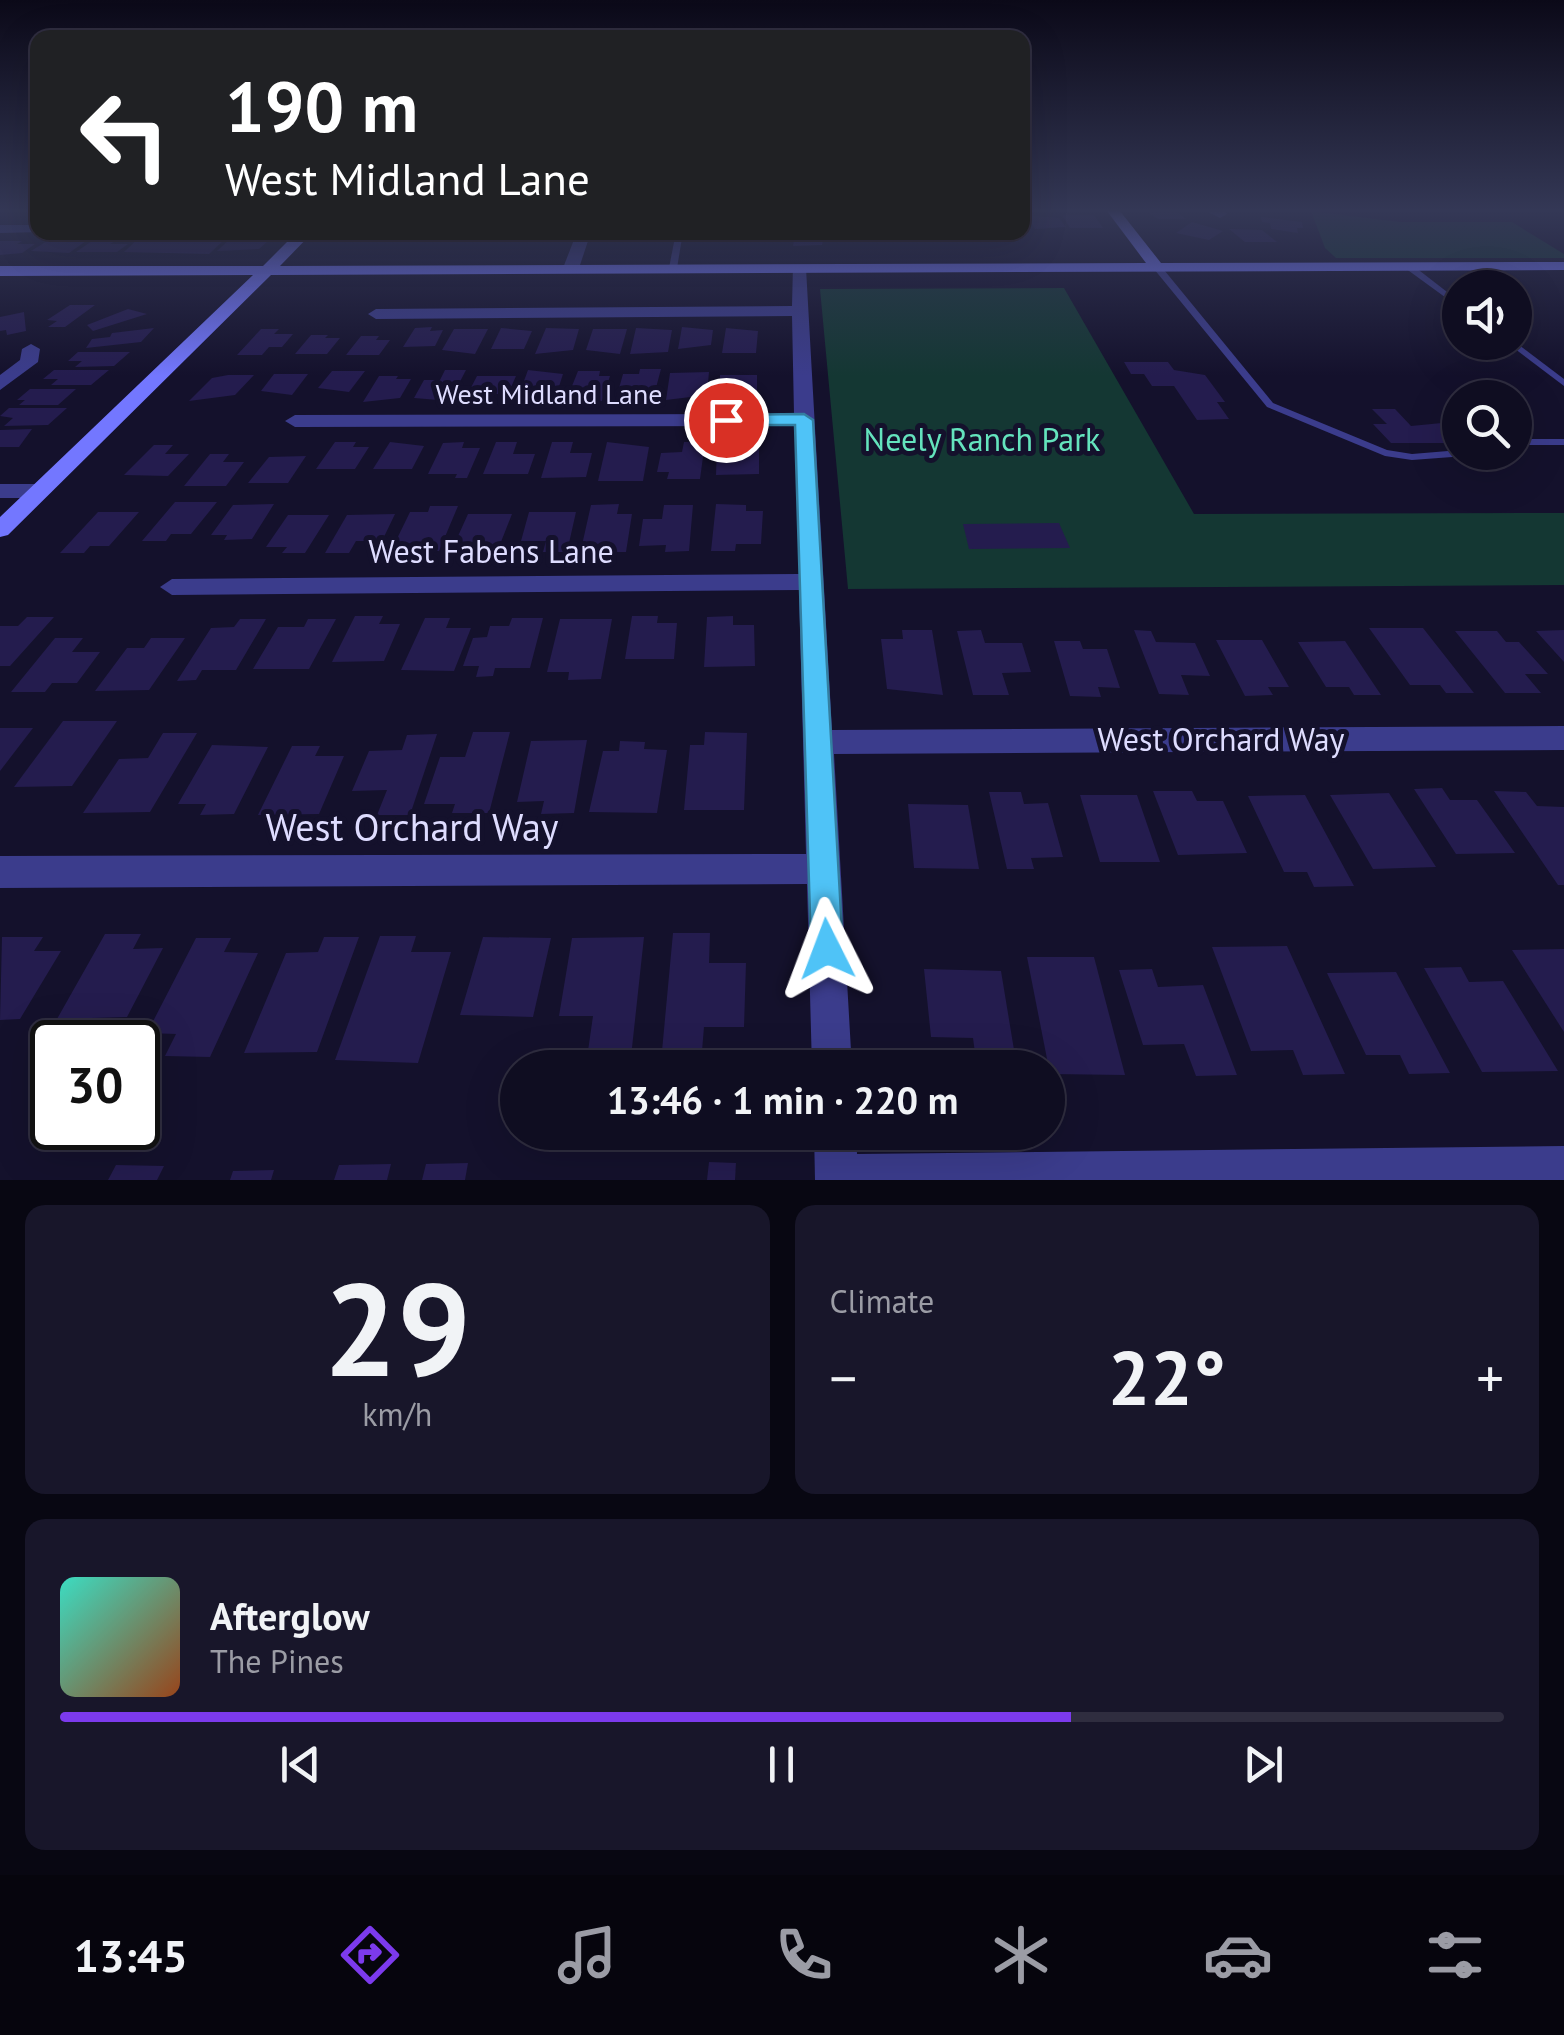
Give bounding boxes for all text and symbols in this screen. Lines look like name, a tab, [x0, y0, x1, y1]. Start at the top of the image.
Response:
text: 190 m	[225, 61, 418, 151]
icon: left	[60, 70, 190, 200]
text: West Midland Lane	[225, 149, 590, 207]
map controls	[1442, 270, 1532, 470]
button: sound	[1442, 270, 1532, 360]
street label: West Midland Lane	[436, 375, 662, 412]
pin	[684, 378, 769, 463]
button: search	[1442, 380, 1532, 470]
icon: arrive	[699, 393, 754, 448]
park label: Neely Ranch Park	[864, 418, 1101, 460]
street label: West Fabens Lane	[368, 530, 614, 572]
street label: West Orchard Way	[1098, 718, 1345, 760]
street label: West Orchard Way	[265, 802, 559, 851]
position arrow	[775, 897, 879, 1001]
speed limit sign: 30	[30, 1020, 160, 1150]
text: 13:46 · 1 min · 220 m	[607, 1075, 958, 1124]
text: 29	[324, 1244, 471, 1412]
text: Climate	[830, 1280, 934, 1322]
text: 22°	[1108, 1329, 1226, 1426]
text: −	[830, 1342, 857, 1413]
text: +	[1476, 1342, 1504, 1413]
text: km/h	[362, 1393, 432, 1435]
text: Afterglow	[210, 1591, 370, 1640]
text: The Pines	[210, 1640, 344, 1682]
icon: previous	[273, 1737, 328, 1792]
icon: pause	[754, 1737, 809, 1792]
icon: next	[1236, 1737, 1291, 1792]
icon: directions	[335, 1920, 405, 1990]
icon: music	[552, 1920, 622, 1990]
icon: phone	[769, 1920, 839, 1990]
icon: climate	[986, 1920, 1056, 1990]
icon: car	[1203, 1920, 1273, 1990]
icon: filters	[1420, 1920, 1490, 1990]
text: 13:45	[74, 1926, 188, 1984]

